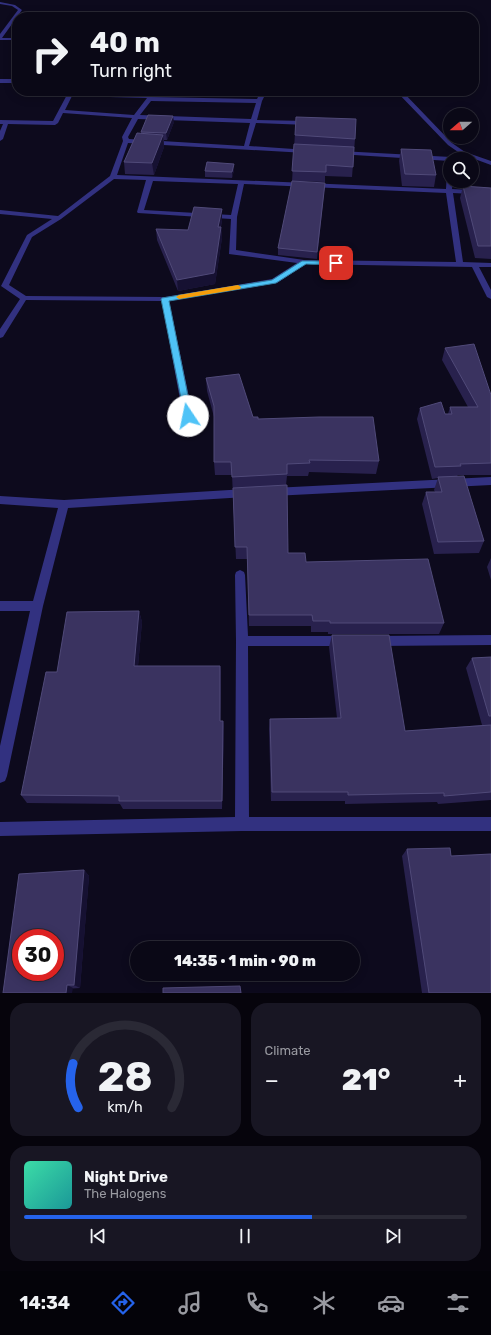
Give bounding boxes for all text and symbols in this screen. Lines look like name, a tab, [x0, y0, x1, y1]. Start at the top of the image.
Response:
text: 40 m	[90, 26, 160, 59]
icon: right	[24, 28, 76, 80]
text: Turn right	[90, 60, 172, 82]
north arrow	[443, 108, 479, 144]
map controls	[443, 108, 479, 188]
button: search	[443, 152, 479, 188]
pin	[319, 246, 353, 280]
icon: arrive	[325, 252, 347, 274]
position arrow	[167, 395, 209, 437]
speed limit sign: 30	[12, 929, 64, 981]
text: 14:35 · 1 min · 90 m	[174, 952, 316, 970]
text: Climate	[265, 1043, 311, 1058]
text: 28	[98, 1051, 153, 1100]
text: 21°	[342, 1062, 390, 1098]
text: −	[265, 1067, 279, 1094]
text: +	[453, 1067, 467, 1094]
text: km/h	[107, 1098, 143, 1115]
text: Night Drive	[84, 1168, 168, 1186]
text: The Halogens	[84, 1186, 166, 1201]
icon: previous	[87, 1225, 109, 1247]
icon: pause	[234, 1225, 256, 1247]
icon: next	[382, 1225, 404, 1247]
icon: directions	[109, 1289, 137, 1317]
icon: music	[176, 1289, 204, 1317]
icon: phone	[243, 1289, 271, 1317]
icon: climate	[310, 1289, 338, 1317]
icon: car	[377, 1289, 405, 1317]
icon: filters	[444, 1289, 472, 1317]
text: 14:34	[19, 1292, 70, 1314]

